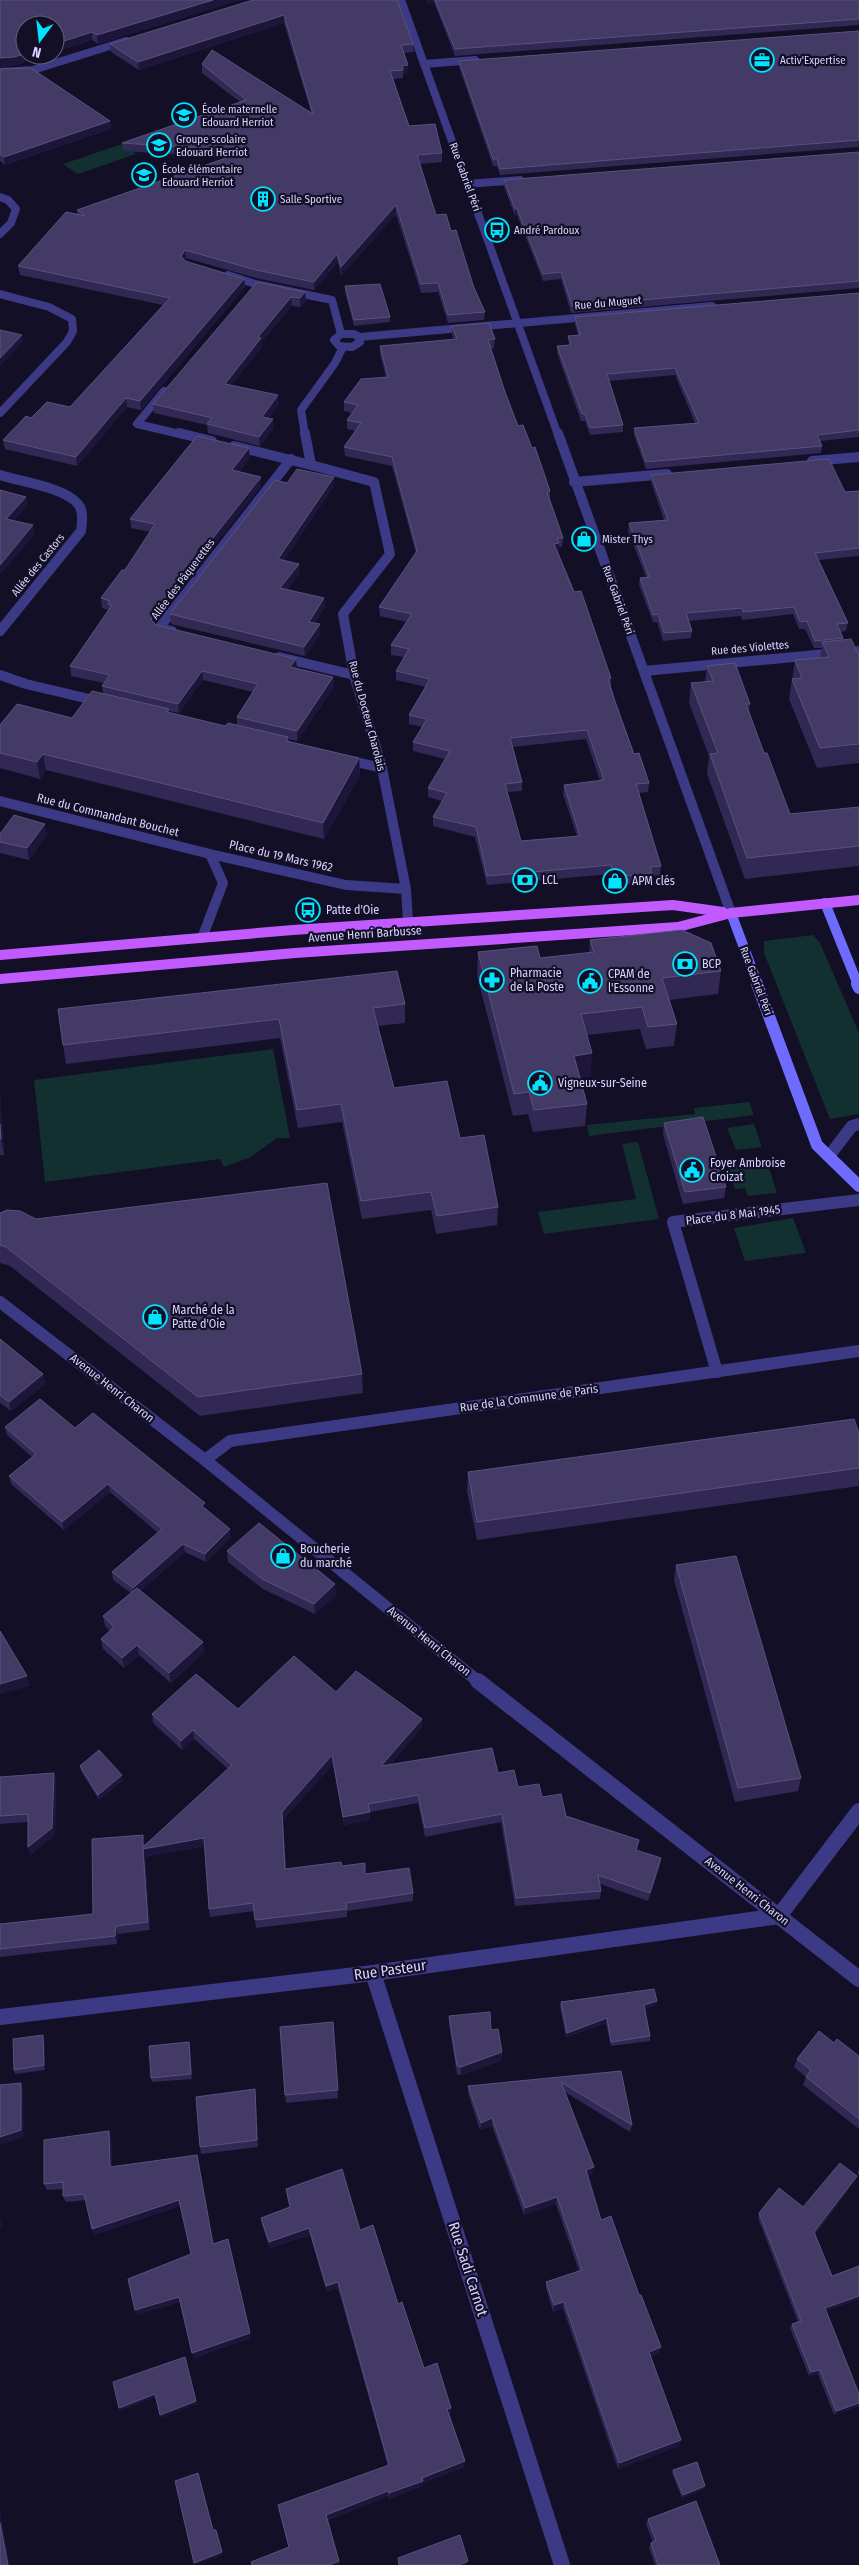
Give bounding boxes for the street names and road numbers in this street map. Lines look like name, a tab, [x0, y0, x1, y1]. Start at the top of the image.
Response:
street label: Rue Gabriel Péri	[447, 141, 484, 213]
street label: Rue du Muguet	[574, 294, 643, 312]
street label: Allée des Castors	[9, 531, 67, 599]
street label: Allée des Pâquerettes	[149, 536, 218, 622]
street label: Rue Gabriel Péri	[600, 564, 637, 636]
street label: Rue des Violettes	[711, 638, 790, 658]
street label: Rue du Docteur Charolais	[346, 659, 388, 773]
street label: Rue du Commandant Bouchet	[36, 791, 180, 839]
street label: Place du 19 Mars 1962	[228, 837, 334, 875]
street label: Avenue Henri Barbusse	[308, 923, 422, 945]
street label: Rue Gabriel Péri	[737, 945, 775, 1017]
street label: Place du 8 Mai 1945	[685, 1202, 781, 1228]
street label: Avenue Henri Charon	[67, 1351, 157, 1425]
street label: Rue de la Commune de Paris	[459, 1381, 599, 1415]
street label: Avenue Henri Charon	[385, 1603, 473, 1679]
street label: Avenue Henri Charon	[702, 1854, 792, 1928]
street label: Rue Pasteur	[353, 1956, 428, 1984]
street label: Rue Sadi Carnot	[444, 2220, 492, 2318]

